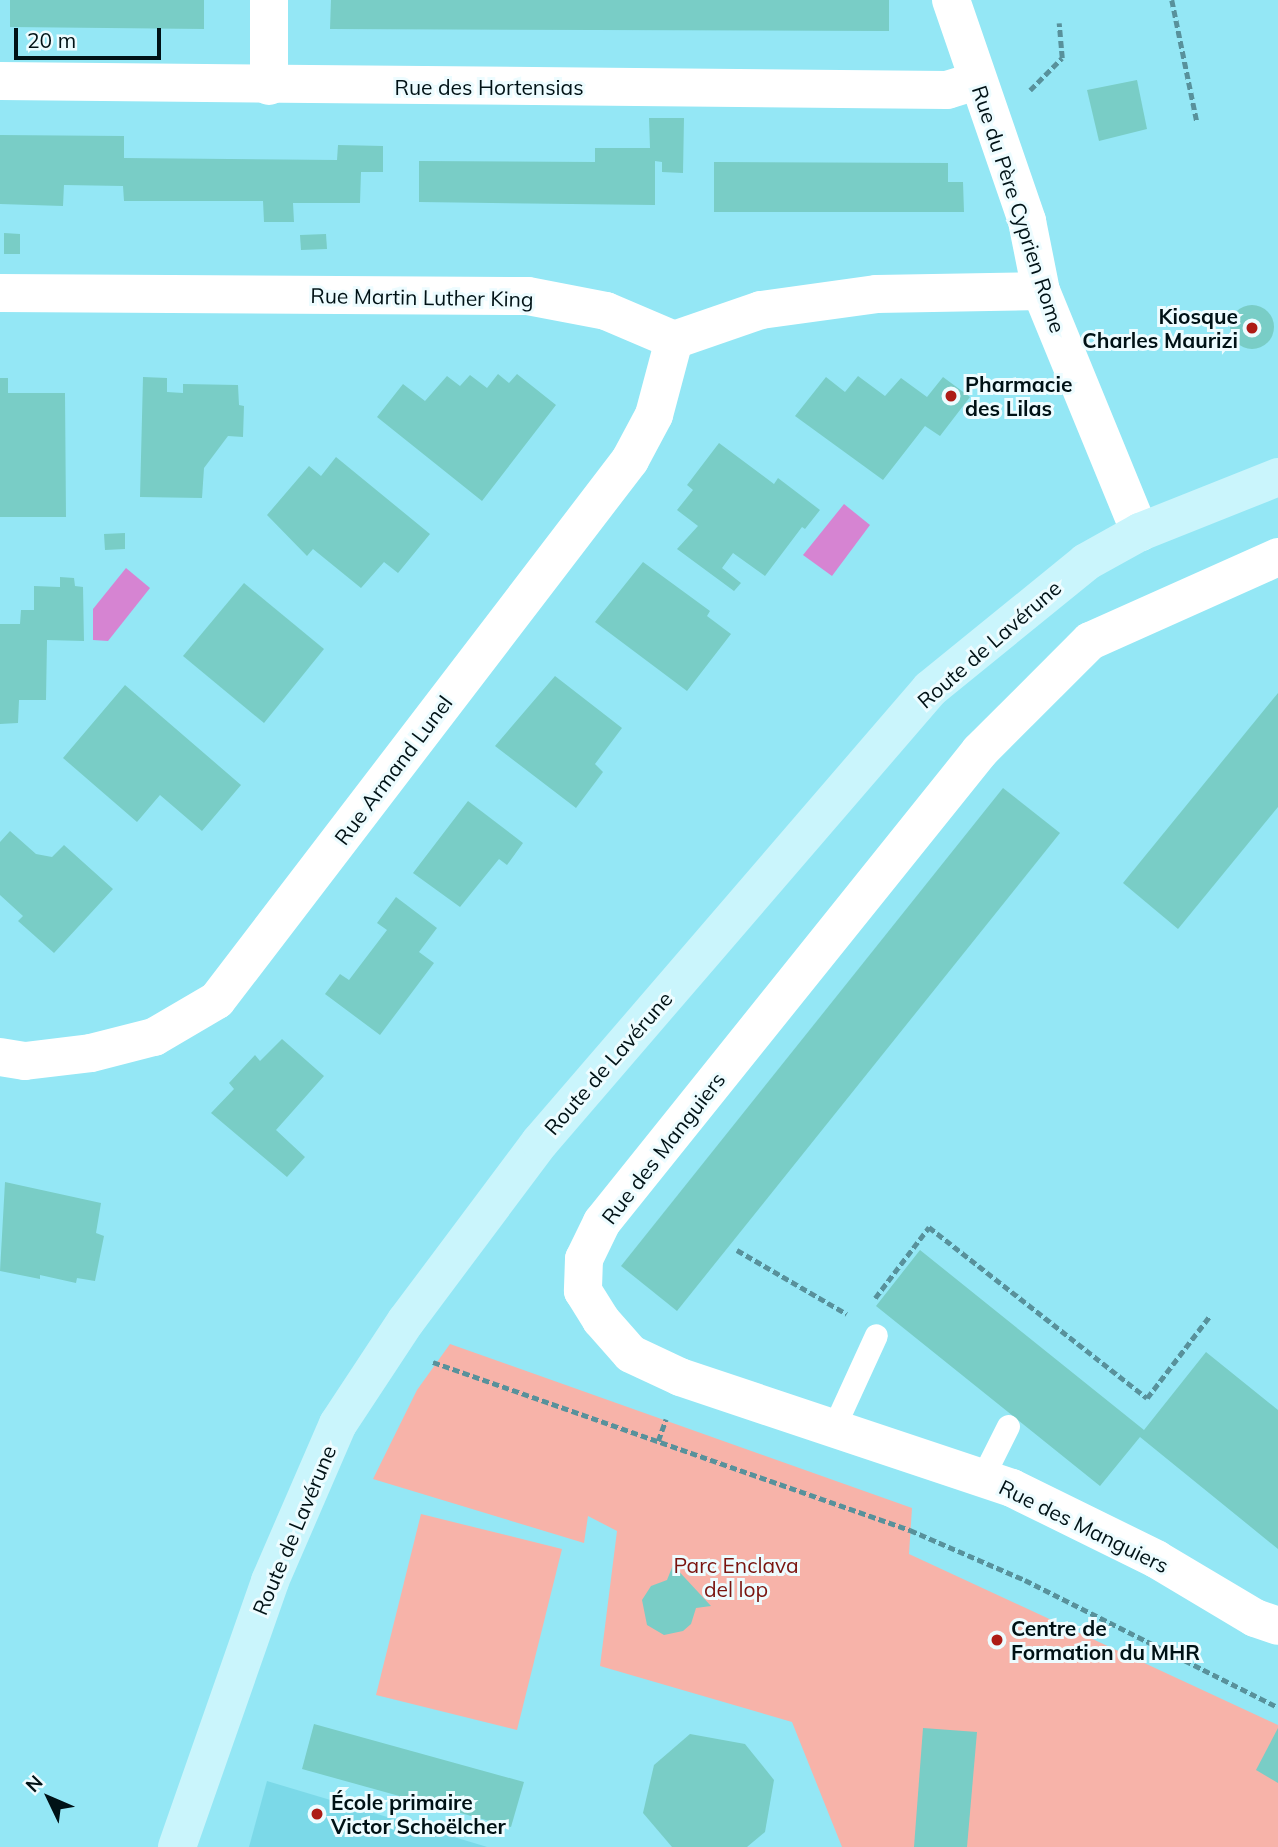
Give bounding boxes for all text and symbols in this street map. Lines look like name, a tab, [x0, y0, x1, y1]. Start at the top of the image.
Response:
scale bar	[18, 14, 164, 58]
text: 20 m	[27, 27, 76, 53]
street label: Rue des Hortensias	[394, 74, 584, 100]
street label: Rue du Père Cyprien Rome	[967, 82, 1071, 336]
street label: Rue Martin Luther King	[310, 282, 534, 312]
place label: Kiosque Charles Maurizi	[1082, 303, 1238, 353]
marker: Kiosque Charles Maurizi	[1244, 320, 1260, 336]
place label: Pharmacie des Lilas	[965, 371, 1072, 421]
marker: Pharmacie des Lilas	[943, 388, 959, 404]
street label: Route de Lavérune	[912, 575, 1066, 713]
street label: Rue Armand Lunel	[329, 690, 457, 850]
street label: Route de Lavérune	[539, 986, 677, 1140]
street label: Rue des Manguiers	[596, 1067, 730, 1229]
street label: Route de Lavérune	[247, 1441, 341, 1619]
street label: Rue des Manguiers	[995, 1474, 1173, 1578]
park label: Parc Enclava del lop	[673, 1552, 799, 1602]
place label: Centre de Formation du MHR	[1011, 1615, 1200, 1665]
marker: Centre de Formation du MHR	[989, 1632, 1005, 1648]
north arrow	[14, 1763, 84, 1833]
text: N	[20, 1770, 48, 1797]
place label: École primaire Victor Schoëlcher	[331, 1789, 506, 1839]
marker: École primaire Victor Schoëlcher	[309, 1806, 325, 1822]

